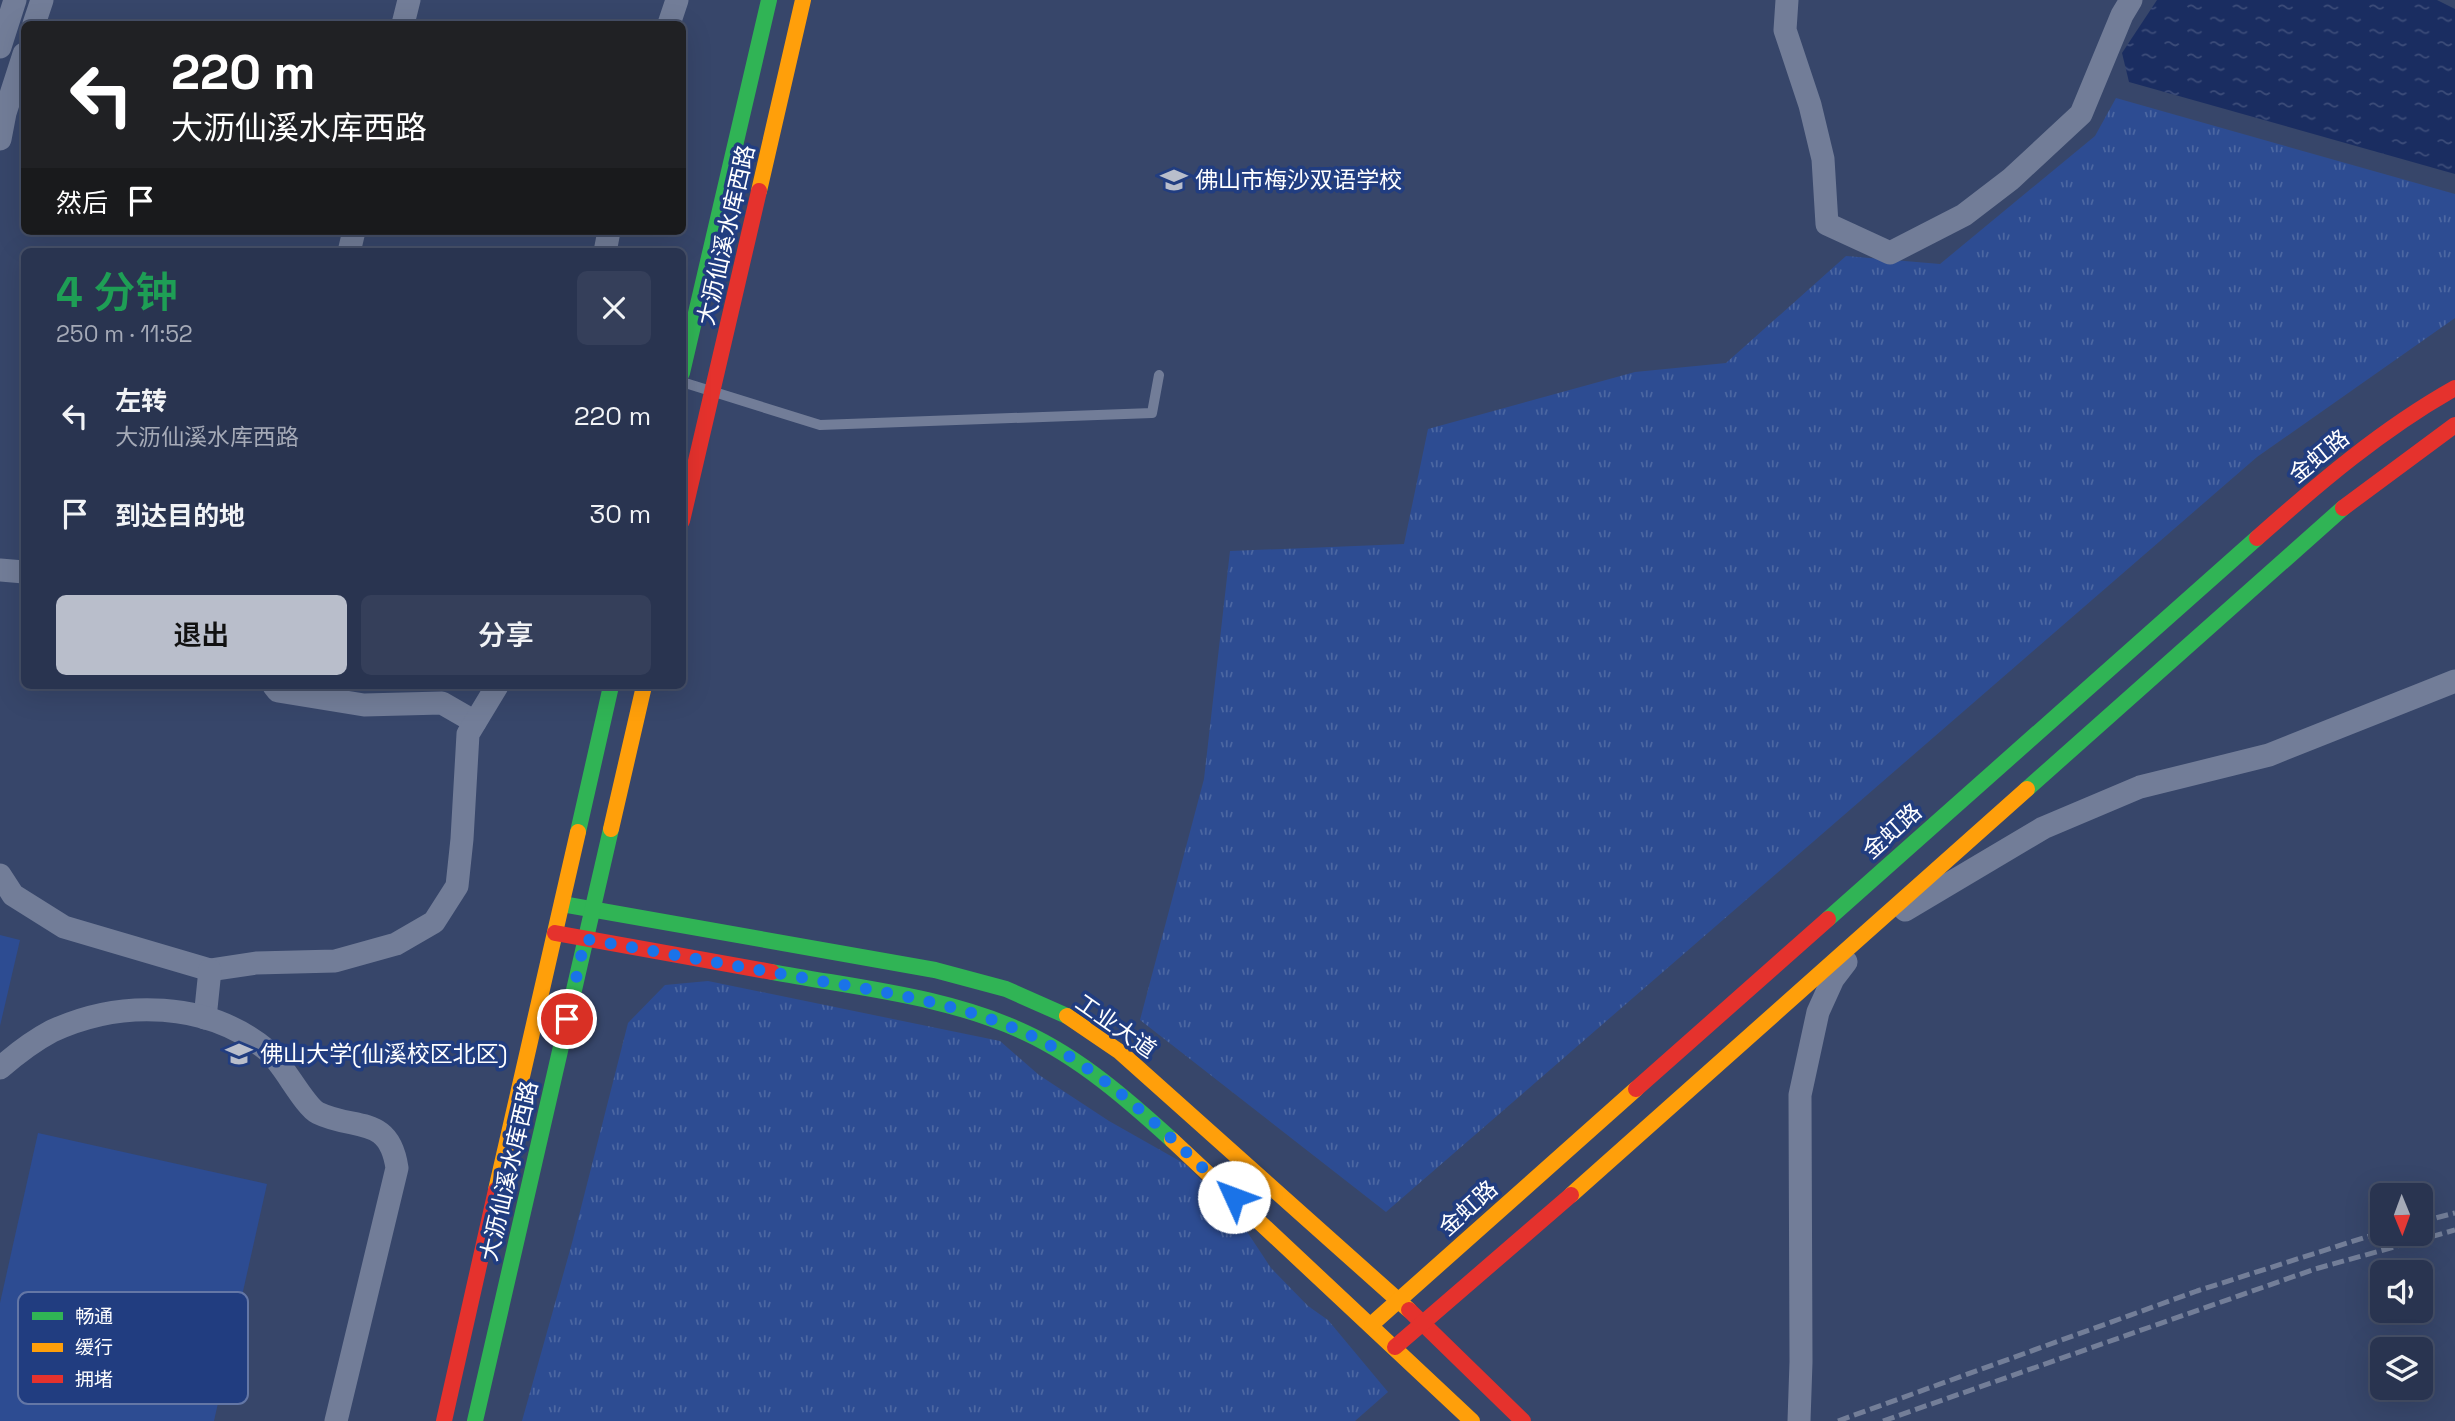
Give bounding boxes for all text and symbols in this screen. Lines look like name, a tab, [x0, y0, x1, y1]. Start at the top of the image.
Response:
text: 220 m	[171, 41, 315, 103]
icon: left	[56, 49, 147, 140]
text: 大沥仙溪水库西路	[171, 108, 427, 148]
street label: 大沥仙溪水库西路	[691, 142, 761, 328]
school or university icon: 佛山市梅沙双语学校	[1159, 165, 1189, 195]
place label: 佛山市梅沙双语学校	[1195, 165, 1402, 195]
icon: arrive	[122, 182, 160, 220]
text: 然后	[56, 186, 108, 220]
text: 4 分钟	[56, 266, 177, 319]
button: close	[577, 271, 651, 345]
text: 250 m · 11:52	[56, 319, 193, 349]
text: 左转	[115, 384, 167, 418]
icon: left	[56, 397, 94, 435]
text: 220 m	[574, 399, 651, 433]
text: 大沥仙溪水库西路	[115, 422, 299, 452]
street label: 金虹路	[2283, 423, 2355, 489]
icon: arrive	[56, 495, 94, 533]
text: 30 m	[590, 497, 651, 531]
text: 到达目的地	[115, 499, 245, 533]
button: 退出	[56, 595, 347, 675]
button: 分享	[361, 595, 651, 675]
street label: 金虹路	[1856, 797, 1928, 865]
street label: 工业大道	[1070, 987, 1162, 1065]
pin	[537, 989, 597, 1049]
icon: arrive	[548, 1000, 586, 1038]
school or university icon: 佛山大学(仙溪校区北区)	[224, 1039, 254, 1069]
place label: 佛山大学(仙溪校区北区)	[260, 1039, 507, 1069]
street label: 大沥仙溪水库西路	[474, 1078, 544, 1264]
position arrow	[1197, 1160, 1271, 1234]
street label: 金虹路	[1432, 1174, 1504, 1242]
north arrow	[2370, 1183, 2432, 1246]
map controls	[2370, 1183, 2433, 1400]
button: sound	[2370, 1260, 2433, 1323]
legend	[18, 1292, 248, 1404]
text: 畅通	[75, 1304, 113, 1329]
text: 缓行	[75, 1335, 113, 1360]
button: layers	[2370, 1337, 2433, 1400]
text: 拥堵	[75, 1367, 113, 1392]

